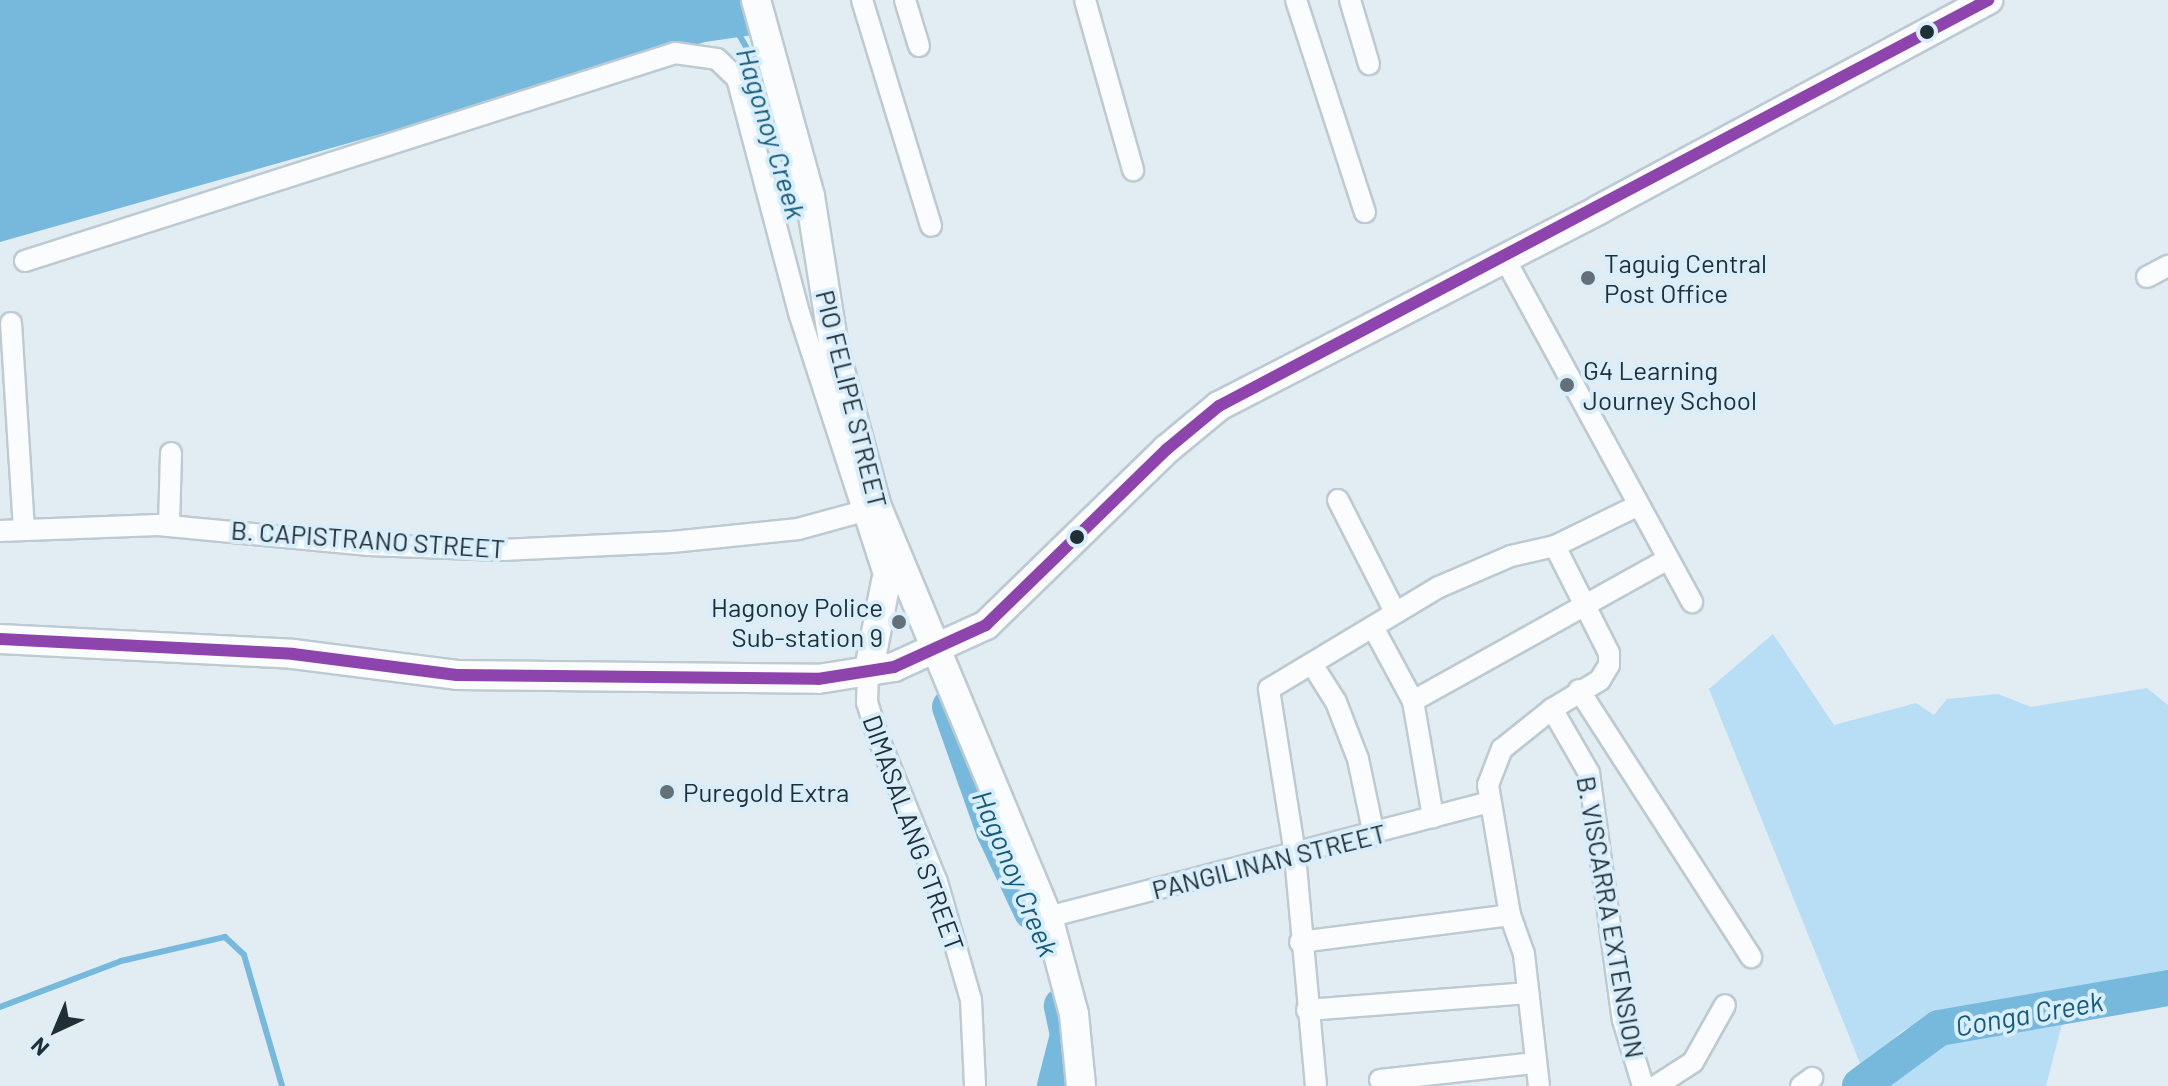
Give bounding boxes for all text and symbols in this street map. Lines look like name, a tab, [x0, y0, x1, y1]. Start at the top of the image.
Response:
unlabelled marker	[1919, 24, 1935, 40]
water label: Hagonoy Creek	[730, 43, 814, 223]
place label: Taguig Central Post Office	[1604, 247, 1767, 308]
marker: Taguig Central Post Office	[1579, 269, 1597, 287]
street label: PIO FELIPE STREET	[810, 287, 894, 511]
place label: G4 Learning Journey School	[1583, 354, 1757, 416]
marker: G4 Learning Journey School	[1558, 376, 1576, 394]
street label: B. CAPISTRANO STREET	[230, 514, 506, 564]
unlabelled marker	[1069, 529, 1085, 545]
place label: Hagonoy Police Sub-station 9	[711, 591, 883, 652]
marker: Hagonoy Police Sub-station 9	[890, 613, 908, 631]
street label: DIMASALANG STREET	[857, 711, 971, 955]
street label: B. VISCARRA EXTENSION	[1571, 774, 1651, 1060]
place label: Puregold Extra	[683, 776, 849, 808]
marker: Puregold Extra	[658, 783, 676, 801]
water label: Hagonoy Creek	[966, 785, 1066, 961]
street label: PANGILINAN STREET	[1149, 817, 1389, 905]
water label: Conga Creek	[1952, 983, 2106, 1043]
north arrow	[16, 990, 96, 1070]
text: N	[25, 1033, 54, 1062]

